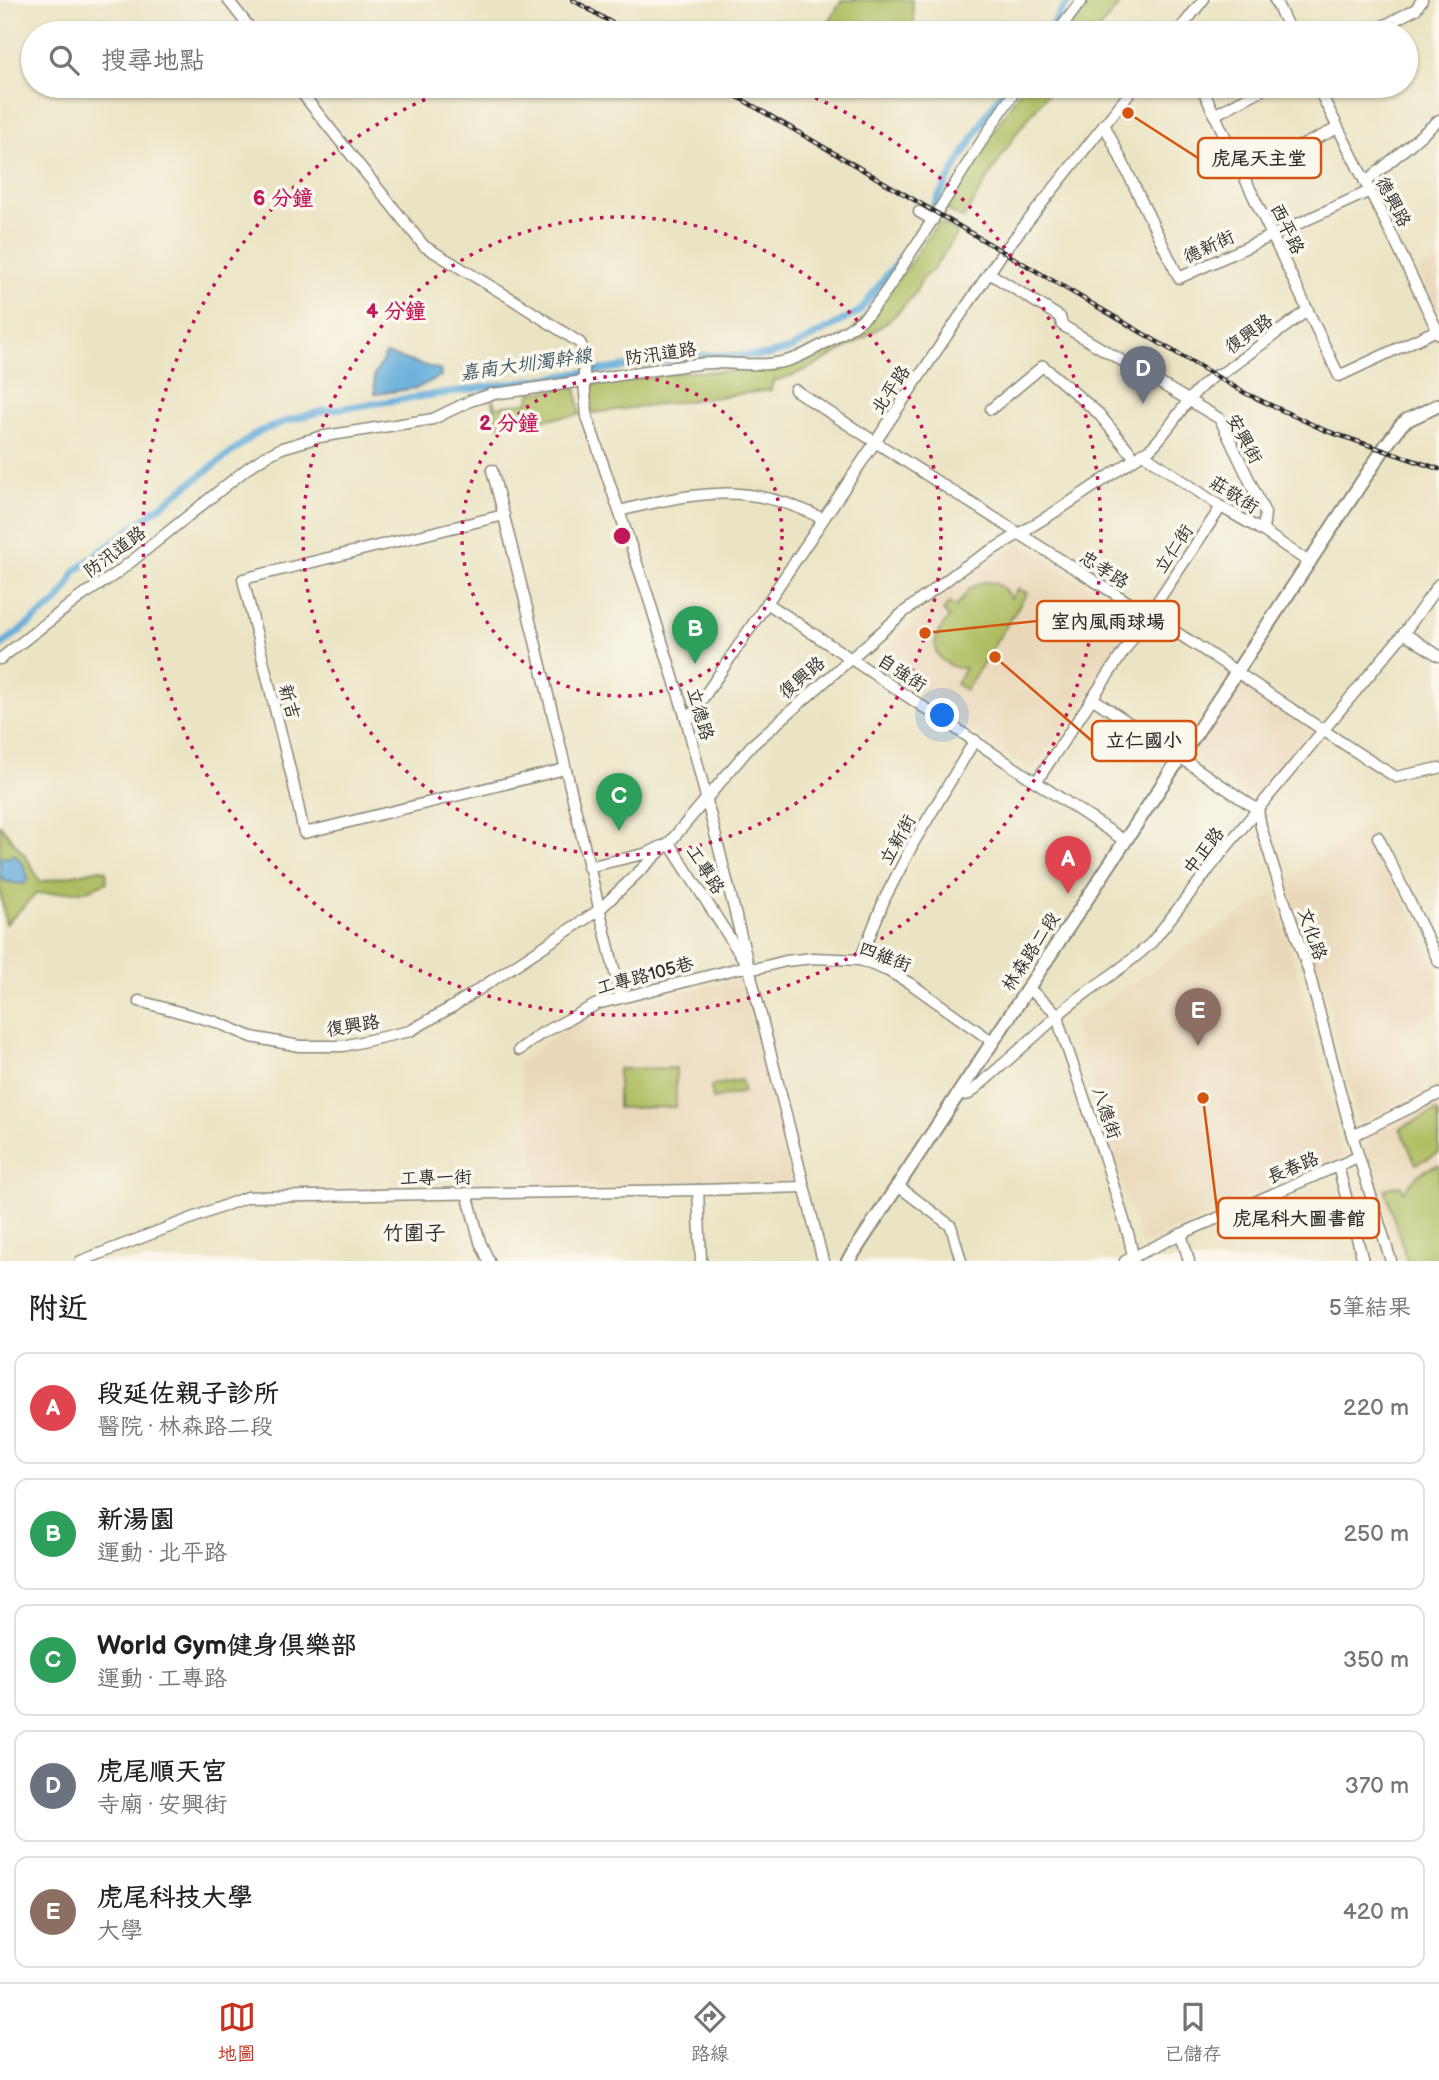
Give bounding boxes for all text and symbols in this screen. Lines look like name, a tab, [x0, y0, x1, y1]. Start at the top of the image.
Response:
search box	[21, 21, 1418, 98]
icon: search	[45, 41, 83, 79]
text: 搜尋地點	[101, 46, 205, 77]
callout: 虎尾天主堂	[1198, 138, 1321, 178]
text: 虎尾天主堂	[1211, 148, 1307, 171]
street label: 德興路	[1371, 173, 1415, 231]
text: 6 分鐘	[253, 186, 313, 211]
street label: 西平路	[1266, 200, 1308, 258]
street label: 德新街	[1180, 226, 1238, 268]
text: 4 分鐘	[366, 299, 426, 324]
street label: 復興路	[1221, 310, 1277, 358]
street label: 防汛道路	[624, 339, 698, 369]
water label: 嘉南大圳濁幹線	[459, 344, 594, 386]
pin: D	[1120, 346, 1166, 404]
street label: 北平路	[867, 362, 915, 418]
street label: 安興街	[1222, 410, 1266, 468]
text: 2 分鐘	[479, 411, 539, 436]
street label: 莊敬街	[1206, 472, 1262, 518]
street label: 立仁街	[1150, 521, 1198, 577]
street label: 防汛道路	[80, 522, 150, 582]
centre of rings	[610, 524, 634, 548]
street label: 忠孝路	[1076, 547, 1132, 593]
callout: 室內風雨球場	[1037, 601, 1179, 641]
pin: B	[672, 606, 718, 664]
text: 室內風雨球場	[1051, 611, 1165, 634]
street label: 自強街	[874, 649, 930, 697]
street label: 復興路	[775, 652, 829, 704]
street label: 新吉	[274, 682, 304, 722]
street label: 立德路	[682, 685, 718, 743]
your location	[925, 698, 959, 732]
callout: 立仁國小	[1092, 721, 1196, 761]
text: 立仁國小	[1106, 730, 1182, 753]
pin: C	[596, 773, 642, 831]
street label: 立新街	[876, 811, 920, 869]
street label: 中正路	[1179, 823, 1229, 879]
pin: A	[1045, 836, 1091, 894]
street label: 工專路	[681, 842, 729, 898]
street label: 文化路	[1293, 905, 1331, 963]
street label: 林森路二段	[998, 909, 1064, 995]
street label: 四維街	[856, 938, 914, 976]
street label: 工專路105巷	[594, 953, 696, 999]
pin: E	[1175, 988, 1221, 1046]
street label: 復興路	[325, 1011, 381, 1041]
street label: 八德街	[1087, 1084, 1125, 1142]
street label: 長春路	[1264, 1148, 1322, 1188]
street label: 工專一街	[400, 1167, 472, 1189]
callout: 虎尾科大圖書館	[1218, 1198, 1379, 1238]
text: 虎尾科大圖書館	[1232, 1208, 1366, 1231]
district label: 竹圍子	[383, 1221, 446, 1246]
text: 附近	[28, 1291, 88, 1327]
text: 5筆結果	[1329, 1294, 1411, 1322]
text: 段延佐親子診所	[97, 1379, 279, 1410]
text: A	[46, 1394, 60, 1422]
text: 220 m	[1343, 1394, 1409, 1422]
text: 醫院 · 林森路二段	[97, 1413, 273, 1441]
text: 新湯園	[97, 1505, 175, 1536]
text: B	[45, 1520, 61, 1548]
text: 250 m	[1343, 1520, 1409, 1548]
text: 運動 · 北平路	[97, 1539, 227, 1567]
text: World Gym健身俱樂部	[97, 1631, 357, 1662]
text: C	[45, 1646, 61, 1674]
text: 350 m	[1343, 1646, 1409, 1674]
text: 運動 · 工專路	[97, 1665, 227, 1693]
text: 虎尾順天宮	[97, 1757, 227, 1788]
text: D	[45, 1772, 61, 1800]
text: 370 m	[1345, 1772, 1409, 1800]
text: 寺廟 · 安興街	[97, 1791, 227, 1819]
text: 虎尾科技大學	[97, 1883, 253, 1914]
text: E	[46, 1898, 60, 1926]
text: 420 m	[1343, 1898, 1409, 1926]
text: 大學	[97, 1917, 143, 1945]
tab: 地圖	[218, 1998, 256, 2066]
tab: 路線	[691, 1998, 729, 2066]
tab: 已儲存	[1164, 1998, 1221, 2066]

